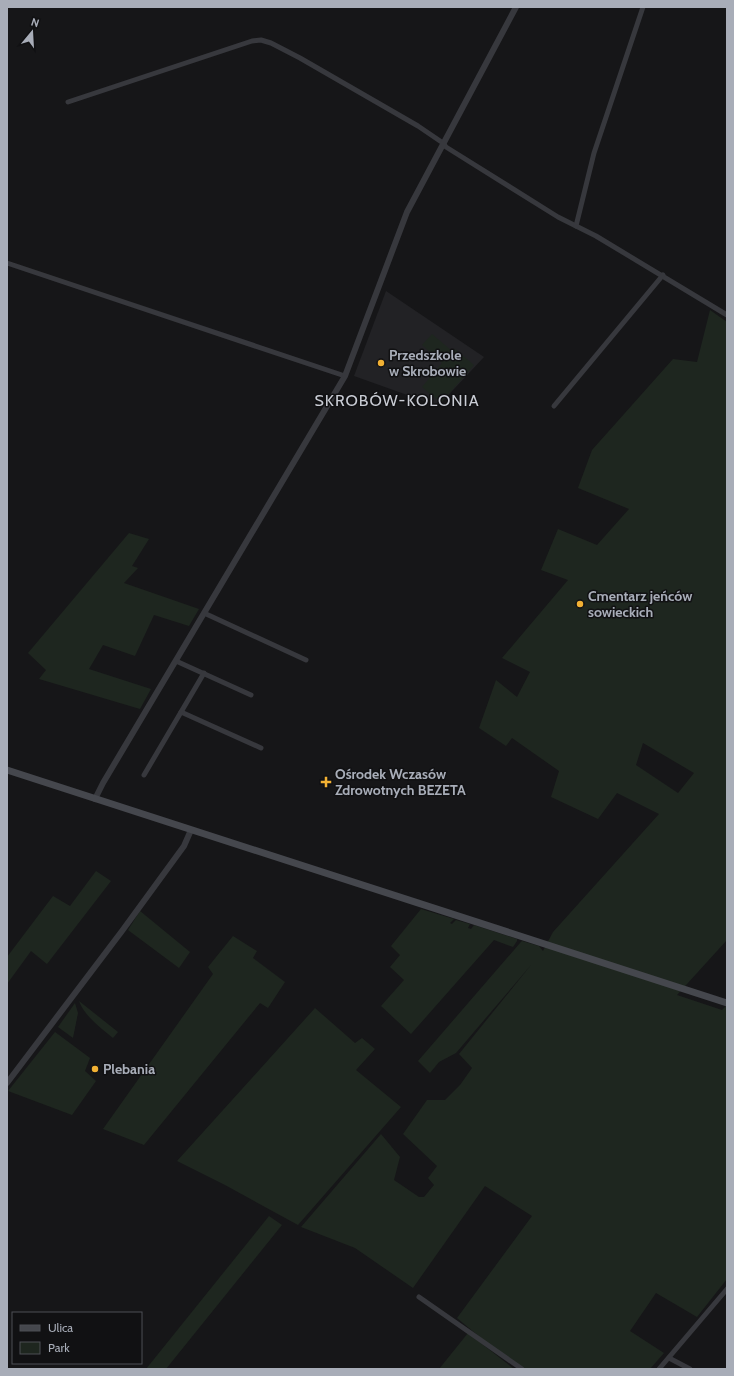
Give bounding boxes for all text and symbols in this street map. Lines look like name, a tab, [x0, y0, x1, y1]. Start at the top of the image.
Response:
north arrow	[12, 12, 52, 52]
text: N	[29, 15, 41, 30]
place label: Przedszkole w Skrobowie	[389, 346, 466, 380]
marker: Przedszkole w Skrobowie	[376, 358, 386, 368]
district label: SKROBÓW-KOLONIA	[315, 391, 479, 410]
place label: Cmentarz jeńców sowieckich	[588, 587, 693, 621]
marker: Cmentarz jeńców sowieckich	[575, 599, 585, 609]
place label: Ośrodek Wczasów Zdrowotnych BEZETA	[335, 765, 466, 799]
marker: Ośrodek Wczasów Zdrowotnych BEZETA	[320, 776, 332, 788]
place label: Plebania	[103, 1060, 155, 1078]
marker: Plebania	[90, 1064, 100, 1074]
legend	[12, 1312, 142, 1364]
text: Ulica	[48, 1320, 73, 1335]
text: Park	[48, 1340, 70, 1355]

